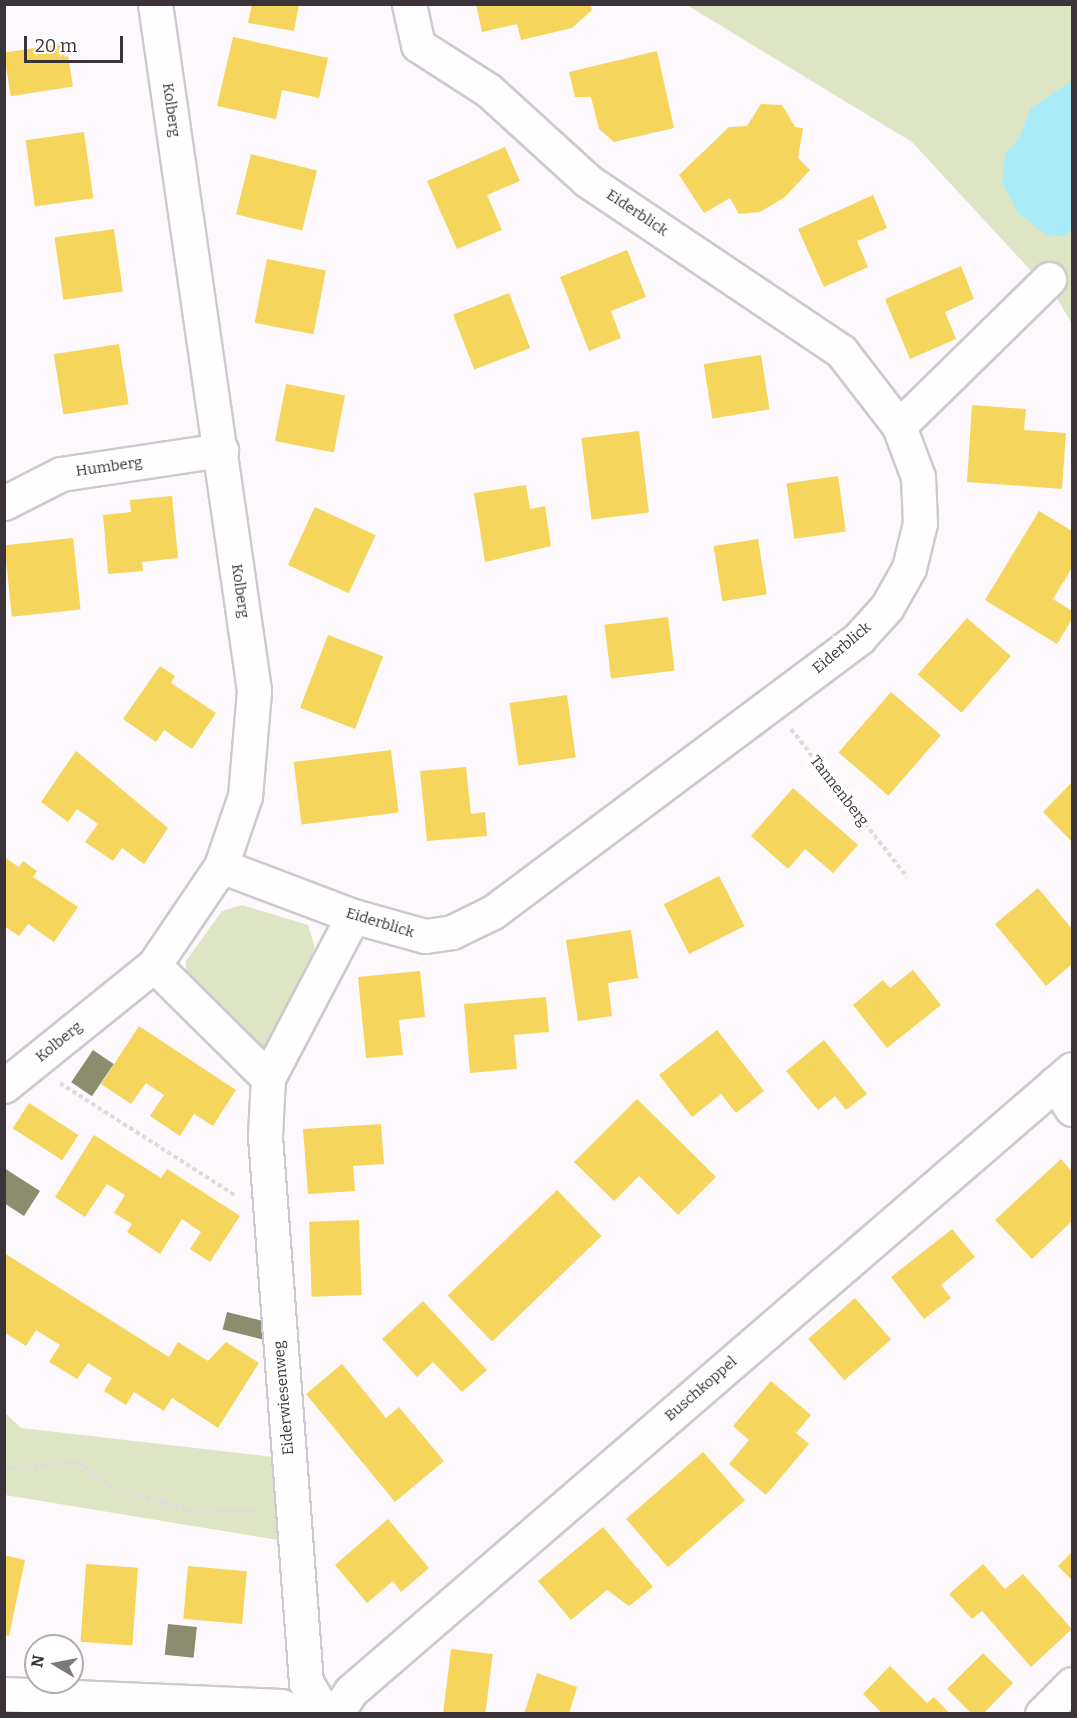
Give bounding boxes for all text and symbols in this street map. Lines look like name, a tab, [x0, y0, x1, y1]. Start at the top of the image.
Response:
scale bar	[27, 24, 126, 62]
text: 20 m	[35, 35, 77, 57]
street label: Kolberg	[158, 82, 184, 138]
street label: Eiderblick	[603, 186, 671, 240]
street label: Humberg	[74, 453, 144, 481]
street label: Kolberg	[227, 563, 253, 619]
street label: Eiderblick	[809, 618, 875, 678]
street label: Tannenberg	[806, 752, 872, 830]
street label: Eiderblick	[344, 904, 416, 942]
street label: Kolberg	[32, 1018, 86, 1066]
street label: Eiderwiesenweg	[270, 1340, 298, 1456]
street label: Buschkoppel	[661, 1353, 741, 1425]
north arrow	[24, 1634, 84, 1694]
text: N	[27, 1653, 48, 1669]

